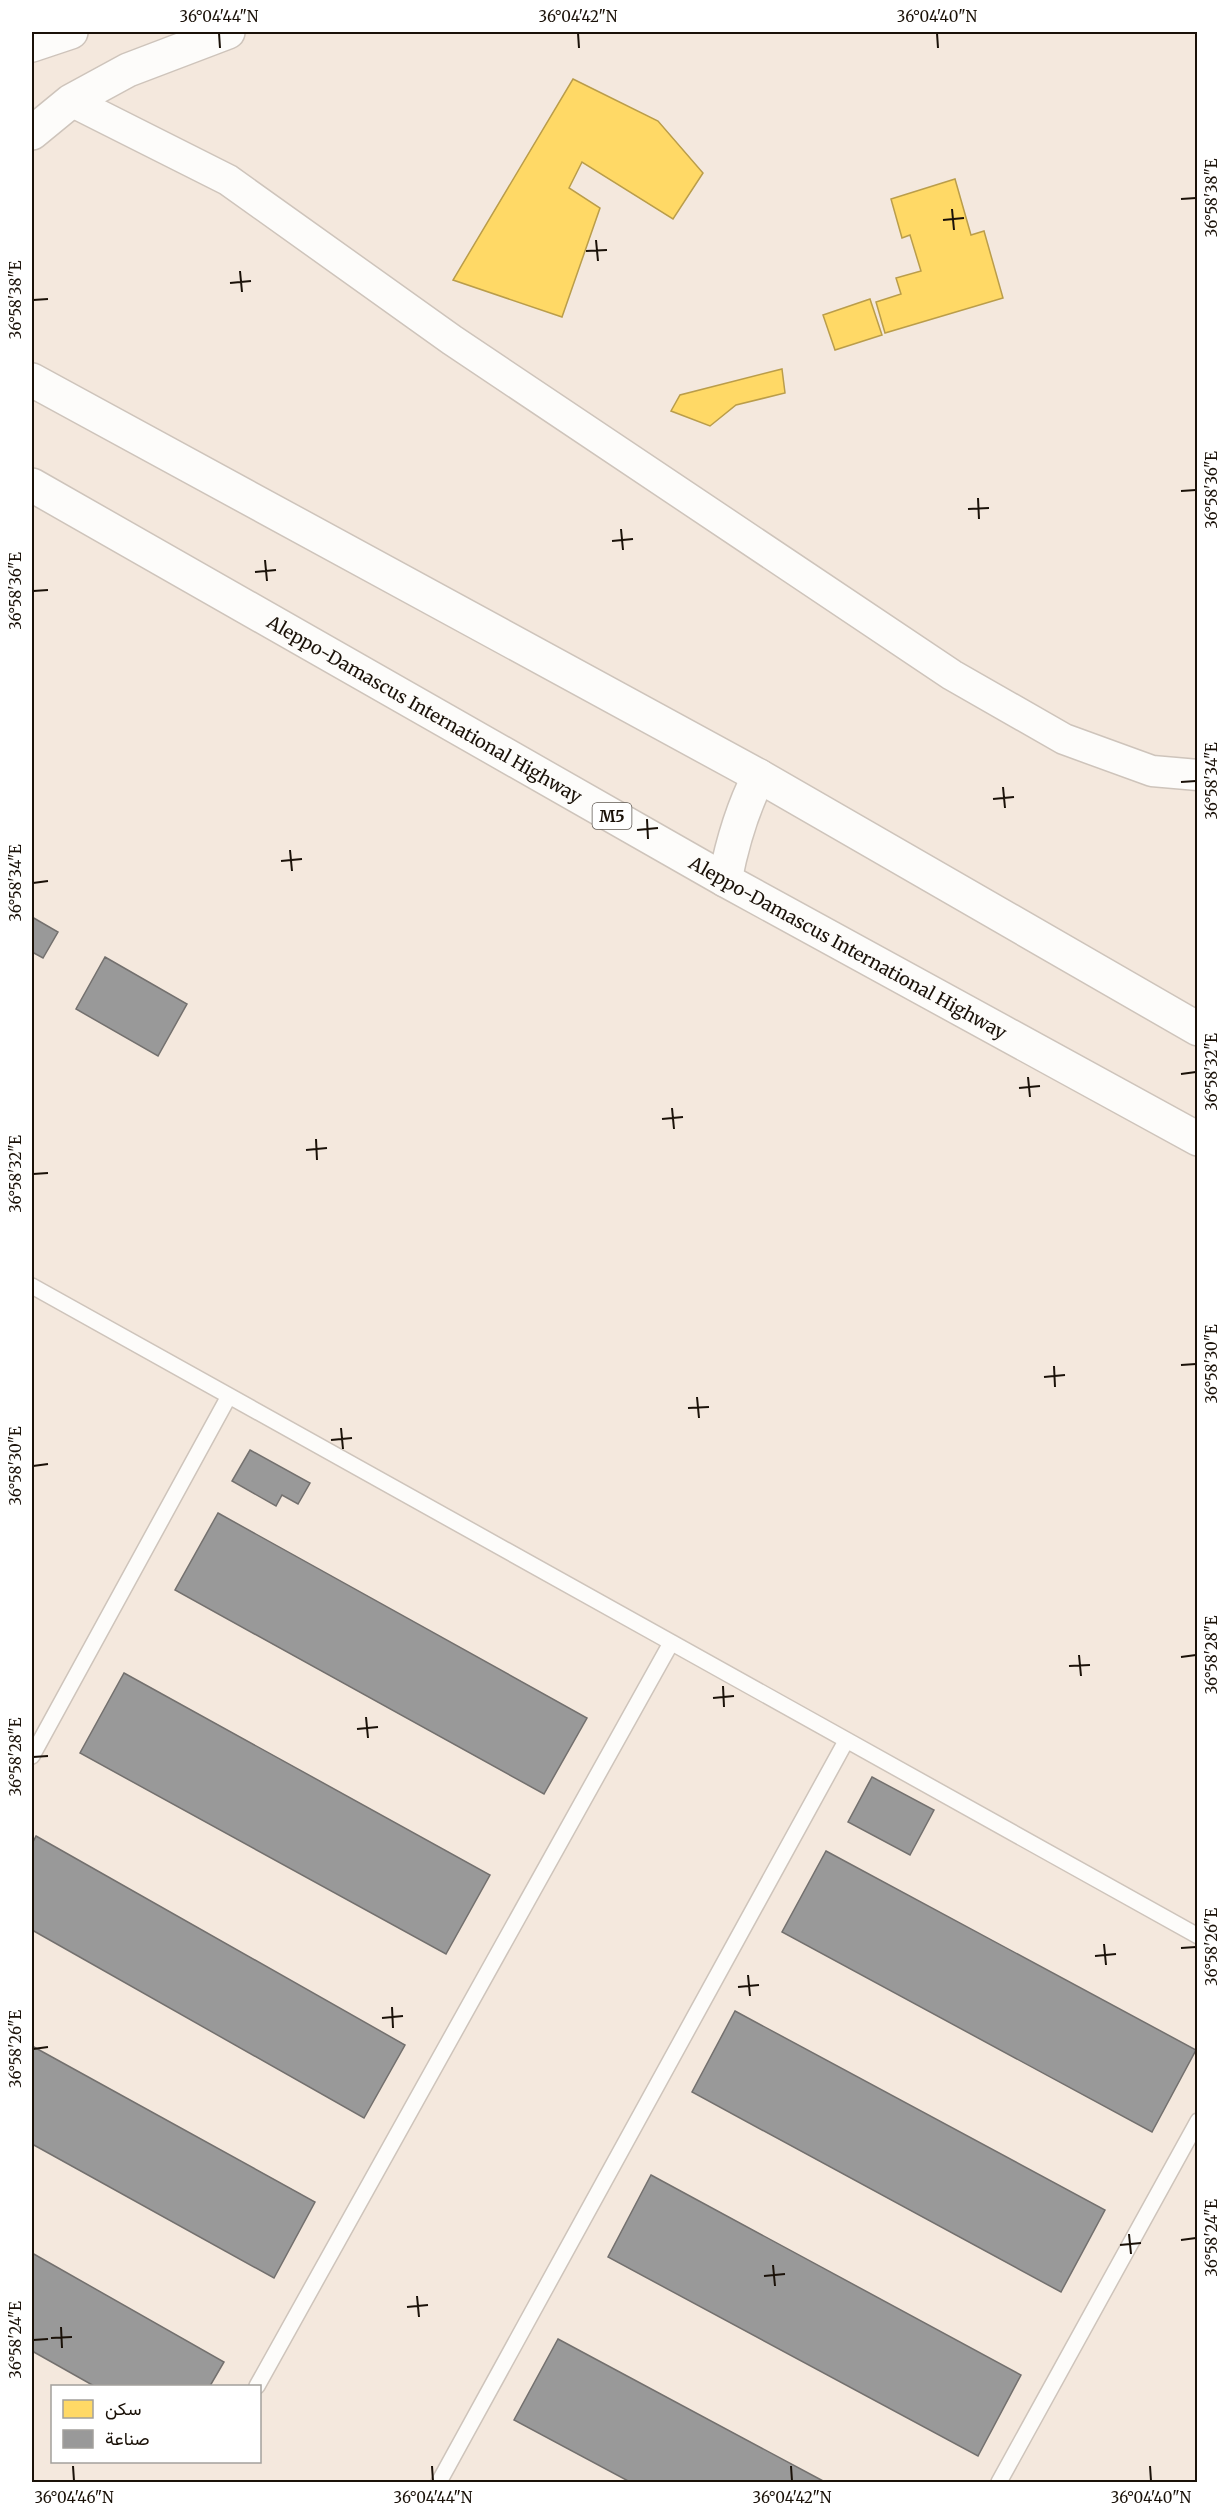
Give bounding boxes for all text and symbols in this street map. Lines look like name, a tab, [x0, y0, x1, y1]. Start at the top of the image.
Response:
text: 36°04'44"N	[180, 7, 259, 26]
text: 36°04'42"N	[539, 7, 618, 26]
text: 36°04'40"N	[897, 7, 978, 26]
text: 36°58'38"E	[1202, 158, 1221, 237]
text: 36°58'38"E	[6, 260, 25, 339]
text: 36°58'36"E	[1202, 451, 1221, 529]
text: 36°58'36"E	[6, 552, 25, 630]
street label: Aleppo-Damascus International Highway	[262, 610, 587, 808]
text: 36°58'34"E	[1202, 742, 1221, 820]
road number: M5	[592, 803, 632, 829]
text: 36°58'34"E	[6, 844, 25, 922]
street label: Aleppo-Damascus International Highway	[685, 850, 1011, 1044]
text: 36°58'32"E	[1202, 1033, 1221, 1111]
text: 36°58'32"E	[6, 1135, 25, 1213]
text: 36°58'30"E	[1202, 1324, 1221, 1404]
text: 36°58'30"E	[6, 1426, 25, 1506]
text: 36°58'28"E	[1202, 1615, 1221, 1694]
text: 36°58'28"E	[6, 1717, 25, 1796]
text: 36°58'26"E	[1202, 1908, 1221, 1986]
text: 36°58'26"E	[6, 2010, 25, 2088]
text: 36°58'24"E	[1202, 2199, 1221, 2277]
text: 36°58'24"E	[6, 2301, 25, 2379]
legend	[51, 2385, 261, 2463]
text: سكن	[105, 2397, 141, 2420]
text: صناعة	[105, 2427, 150, 2450]
text: 36°04'46"N	[34, 2488, 114, 2507]
text: 36°04'44"N	[394, 2488, 473, 2507]
text: 36°04'42"N	[753, 2488, 832, 2507]
text: 36°04'40"N	[1111, 2488, 1192, 2507]

